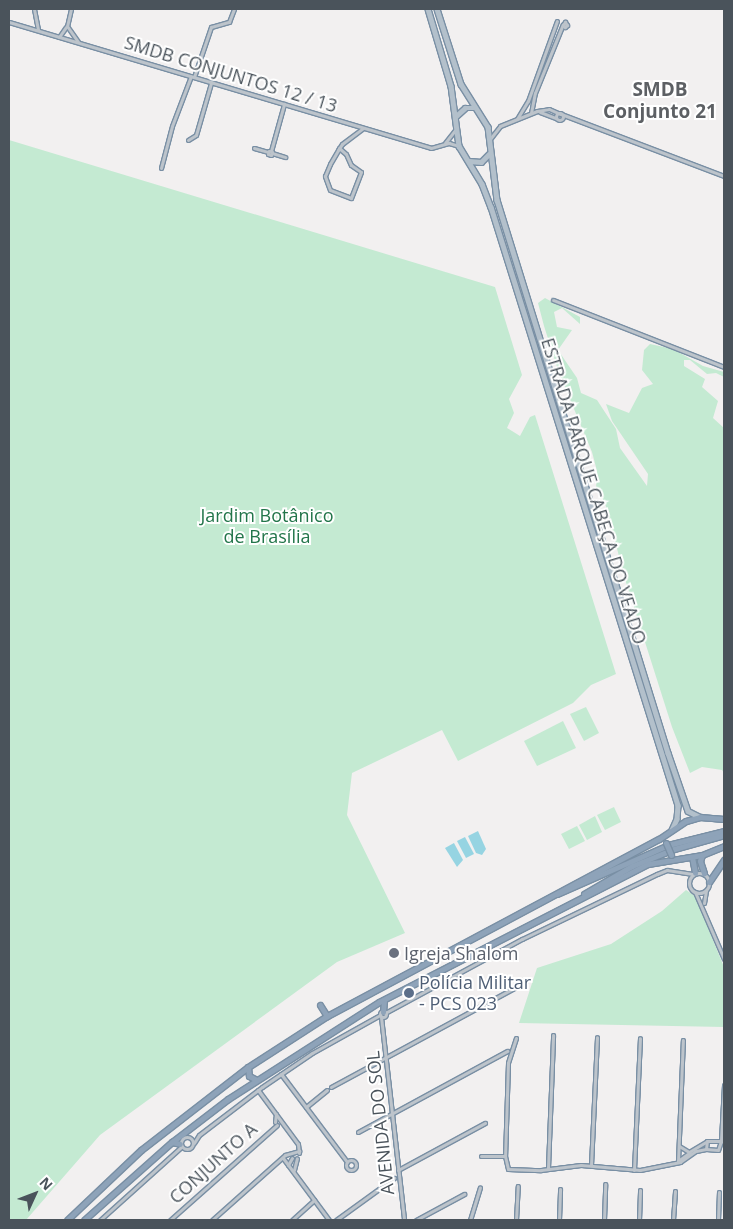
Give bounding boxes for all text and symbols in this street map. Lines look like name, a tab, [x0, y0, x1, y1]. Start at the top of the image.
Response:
street label: SMDB CONJUNTOS 12 / 13	[122, 31, 340, 117]
district label: SMDB Conjunto 21	[603, 79, 717, 123]
street label: ESTRADA PARQUE CABEÇA DO VEADO	[537, 335, 651, 647]
park label: Jardim Botânico de Brasília	[201, 505, 333, 548]
place label: Igreja Shalom	[404, 942, 518, 964]
marker: Igreja Shalom	[388, 947, 400, 959]
place label: Polícia Militar - PCS 023	[419, 972, 531, 1014]
marker: Polícia Militar - PCS 023	[403, 987, 415, 999]
street label: AVENIDA DO SOL	[362, 1050, 398, 1196]
street label: CONJUNTO A	[165, 1118, 261, 1208]
north arrow	[10, 1169, 60, 1219]
text: N	[35, 1173, 57, 1194]

